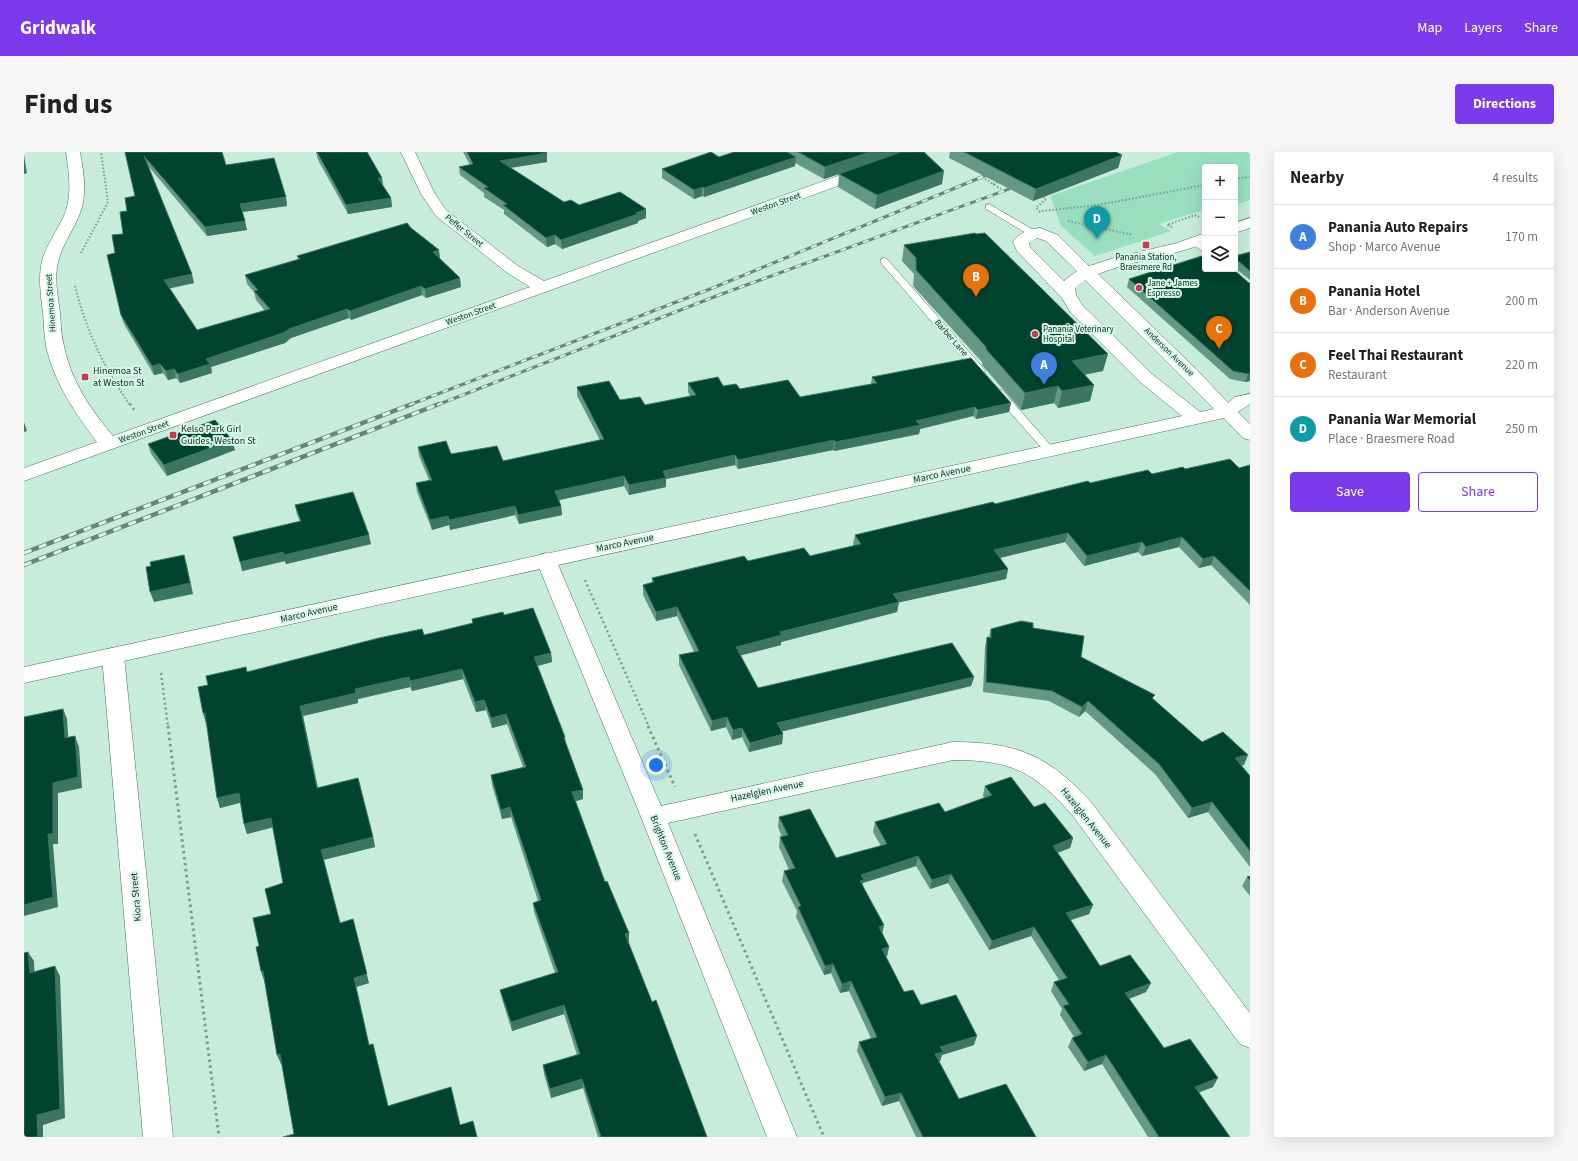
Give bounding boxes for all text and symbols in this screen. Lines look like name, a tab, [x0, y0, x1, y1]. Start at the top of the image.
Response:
text: Gridwalk	[20, 15, 96, 42]
text: Map	[1417, 18, 1442, 38]
text: Layers	[1464, 18, 1502, 38]
text: Share	[1524, 18, 1558, 38]
text: Find us	[24, 84, 112, 124]
button: Directions	[1455, 84, 1554, 124]
map controls	[1202, 164, 1238, 272]
button: +	[1202, 164, 1238, 200]
text: Nearby	[1290, 166, 1344, 190]
text: 4 results	[1493, 169, 1538, 187]
street label: Weston Street	[749, 189, 803, 219]
button: −	[1202, 200, 1238, 236]
pin: D	[1084, 206, 1110, 239]
street label: Peffer Street	[442, 211, 486, 251]
text: Panania Auto Repairs	[1328, 217, 1468, 238]
text: A	[1299, 228, 1307, 246]
text: 170 m	[1505, 228, 1538, 246]
button: layers	[1202, 236, 1238, 272]
text: Shop · Marco Avenue	[1328, 238, 1440, 256]
marker: Panania Station, Braesmere Rd	[1141, 240, 1151, 250]
place label: Panania Station, Braesmere Rd	[1115, 251, 1177, 274]
pin: B	[963, 264, 989, 297]
street label: Hinemoa Street	[42, 273, 60, 333]
place label: Jane + James Espresso	[1147, 277, 1198, 300]
text: Panania Hotel	[1328, 281, 1420, 302]
marker: Jane + James Espresso	[1134, 283, 1144, 293]
text: B	[1299, 292, 1307, 310]
text: 200 m	[1505, 292, 1538, 310]
street label: Weston Street	[444, 299, 498, 329]
text: Bar · Anderson Avenue	[1328, 302, 1450, 320]
pin: C	[1206, 316, 1232, 349]
street label: Barber Lane	[931, 317, 971, 360]
place label: Panania Veterinary Hospital	[1043, 323, 1115, 346]
street label: Anderson Avenue	[1141, 325, 1197, 380]
marker: Panania Veterinary Hospital	[1030, 329, 1040, 339]
text: Feel Thai Restaurant	[1328, 345, 1463, 366]
pin: A	[1031, 352, 1057, 385]
text: C	[1299, 356, 1307, 374]
text: 220 m	[1505, 356, 1538, 374]
place label: Hinemoa St at Weston St	[93, 364, 145, 390]
text: Restaurant	[1328, 366, 1387, 384]
marker: Hinemoa St at Weston St	[80, 372, 90, 382]
text: Panania War Memorial	[1328, 409, 1476, 430]
street label: Weston Street	[117, 417, 171, 447]
text: D	[1299, 420, 1307, 438]
text: 250 m	[1505, 420, 1538, 438]
place label: Kelso Park Girl Guides, Weston St	[181, 422, 256, 448]
marker: Kelso Park Girl Guides, Weston St	[168, 430, 178, 440]
text: Place · Braesmere Road	[1328, 430, 1455, 448]
street label: Marco Avenue	[912, 461, 972, 487]
button: Save	[1290, 472, 1410, 512]
button: Share	[1418, 472, 1538, 512]
street label: Marco Avenue	[595, 530, 655, 556]
street label: Marco Avenue	[279, 600, 339, 626]
your location	[646, 755, 666, 775]
street label: Hazelglen Avenue	[729, 776, 805, 806]
street label: Hazelglen Avenue	[1057, 785, 1115, 851]
street label: Brighton Avenue	[647, 813, 685, 883]
street label: Kiora Street	[127, 871, 145, 922]

